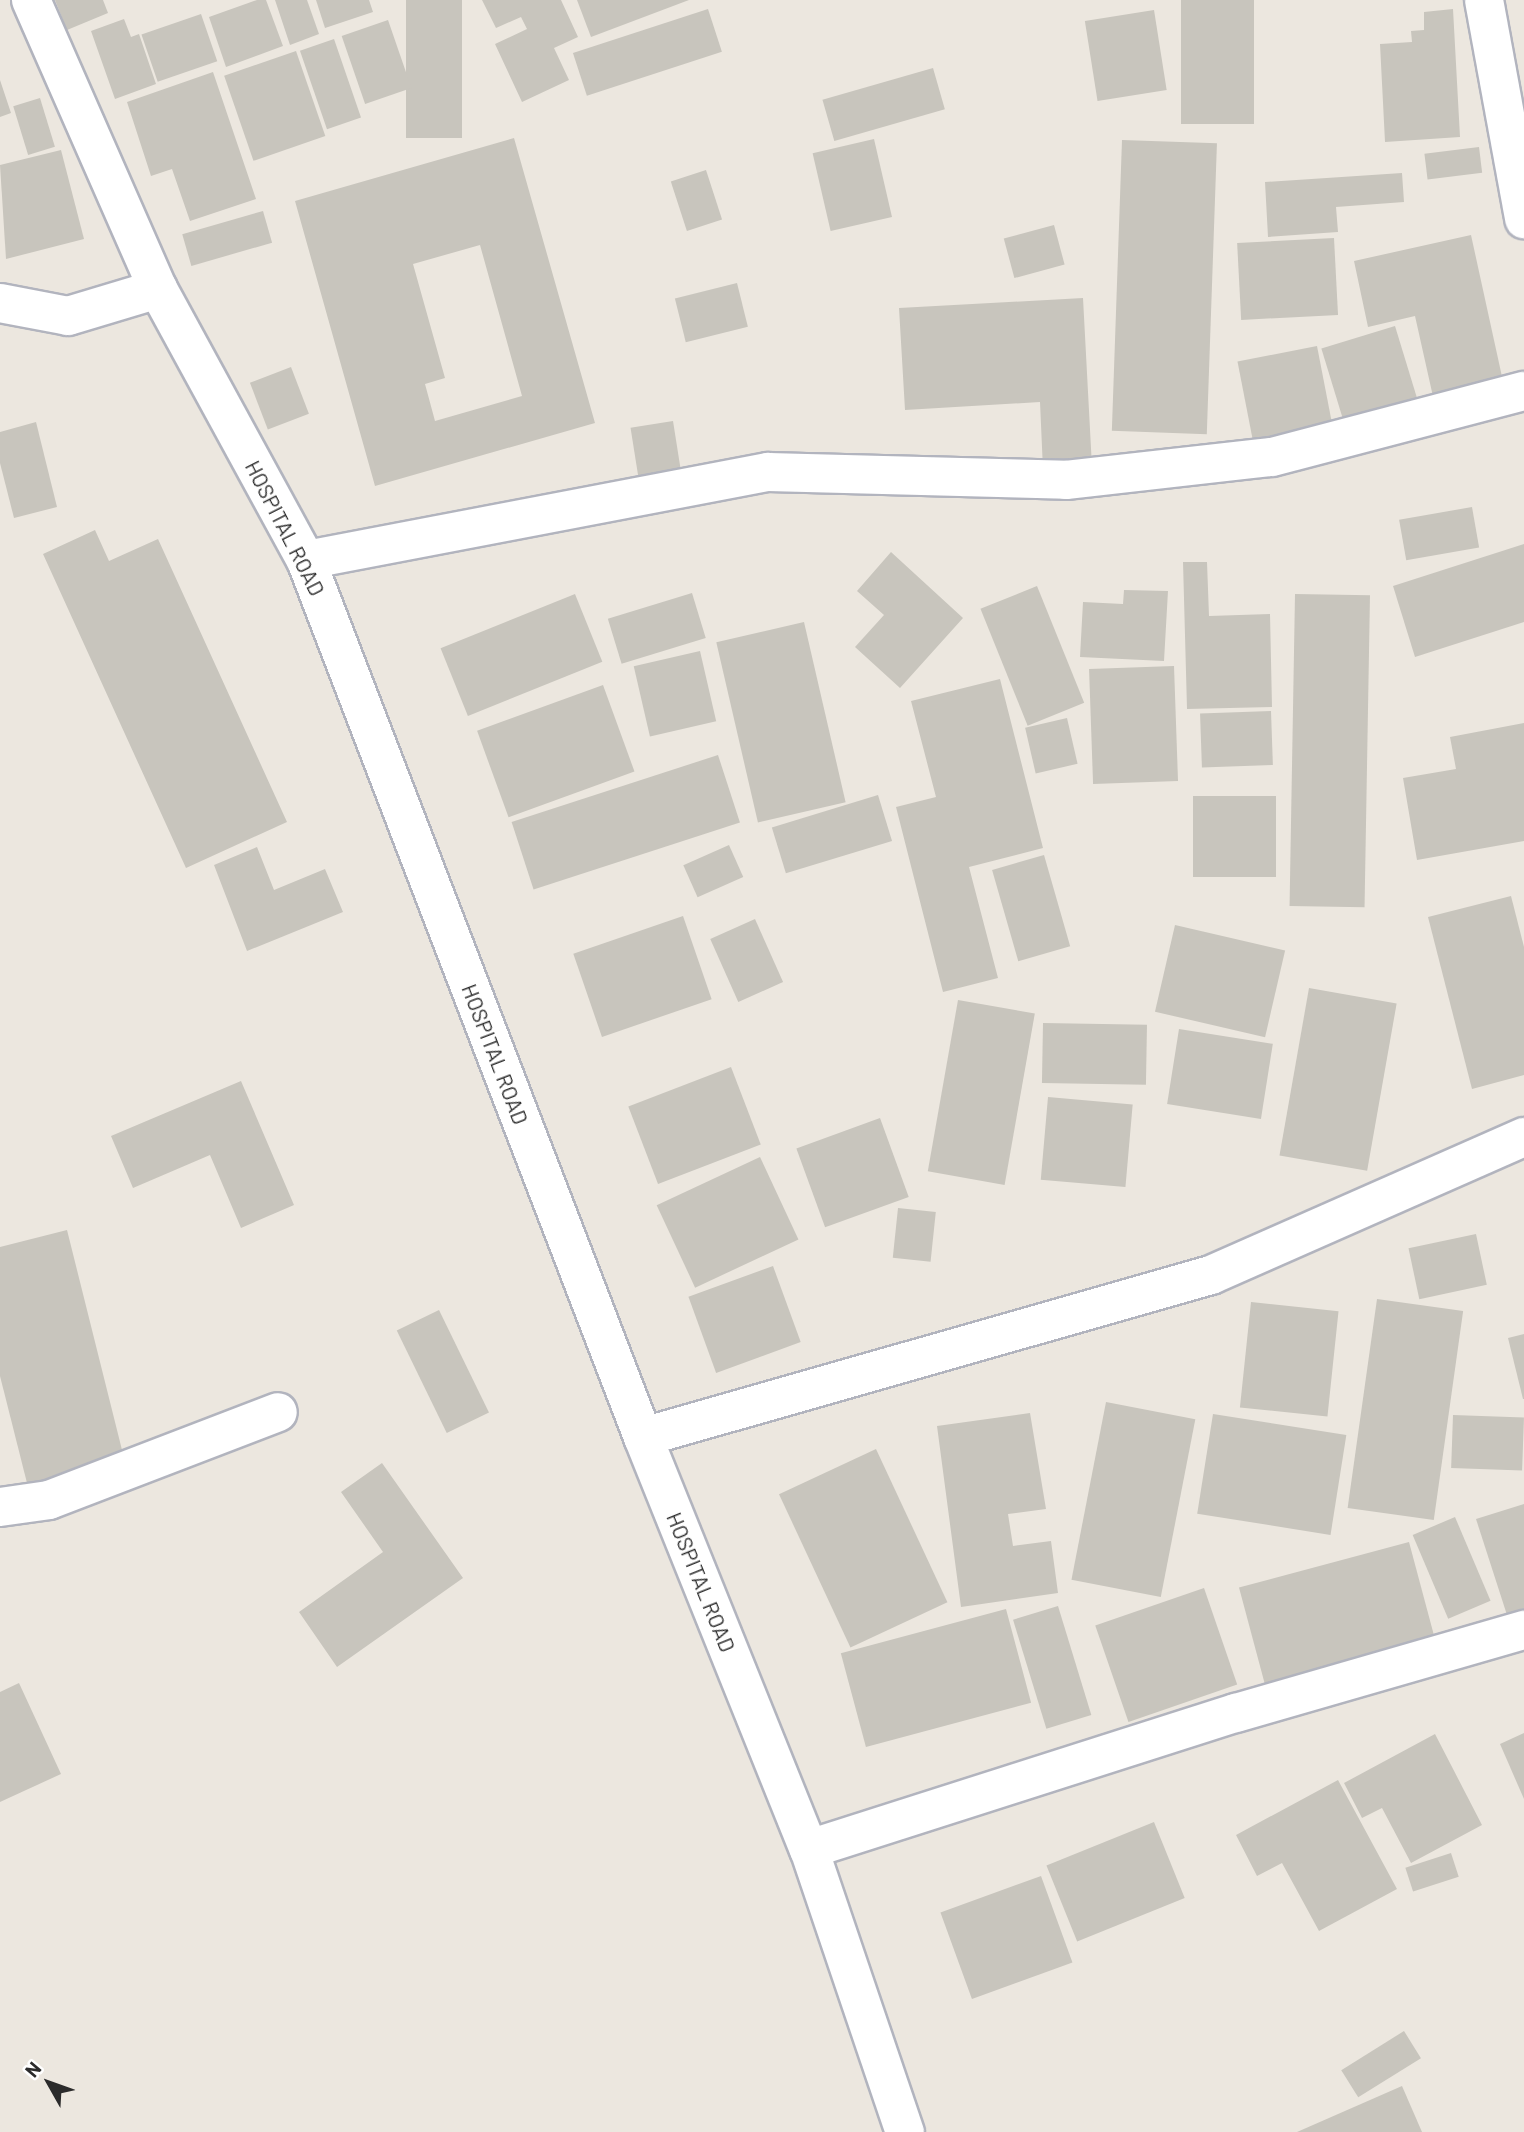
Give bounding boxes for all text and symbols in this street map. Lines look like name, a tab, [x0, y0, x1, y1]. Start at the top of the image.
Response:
street label: HOSPITAL ROAD	[240, 456, 330, 600]
street label: HOSPITAL ROAD	[457, 980, 533, 1128]
street label: HOSPITAL ROAD	[662, 1509, 740, 1655]
north arrow	[14, 2048, 84, 2118]
text: N	[20, 2057, 45, 2081]

